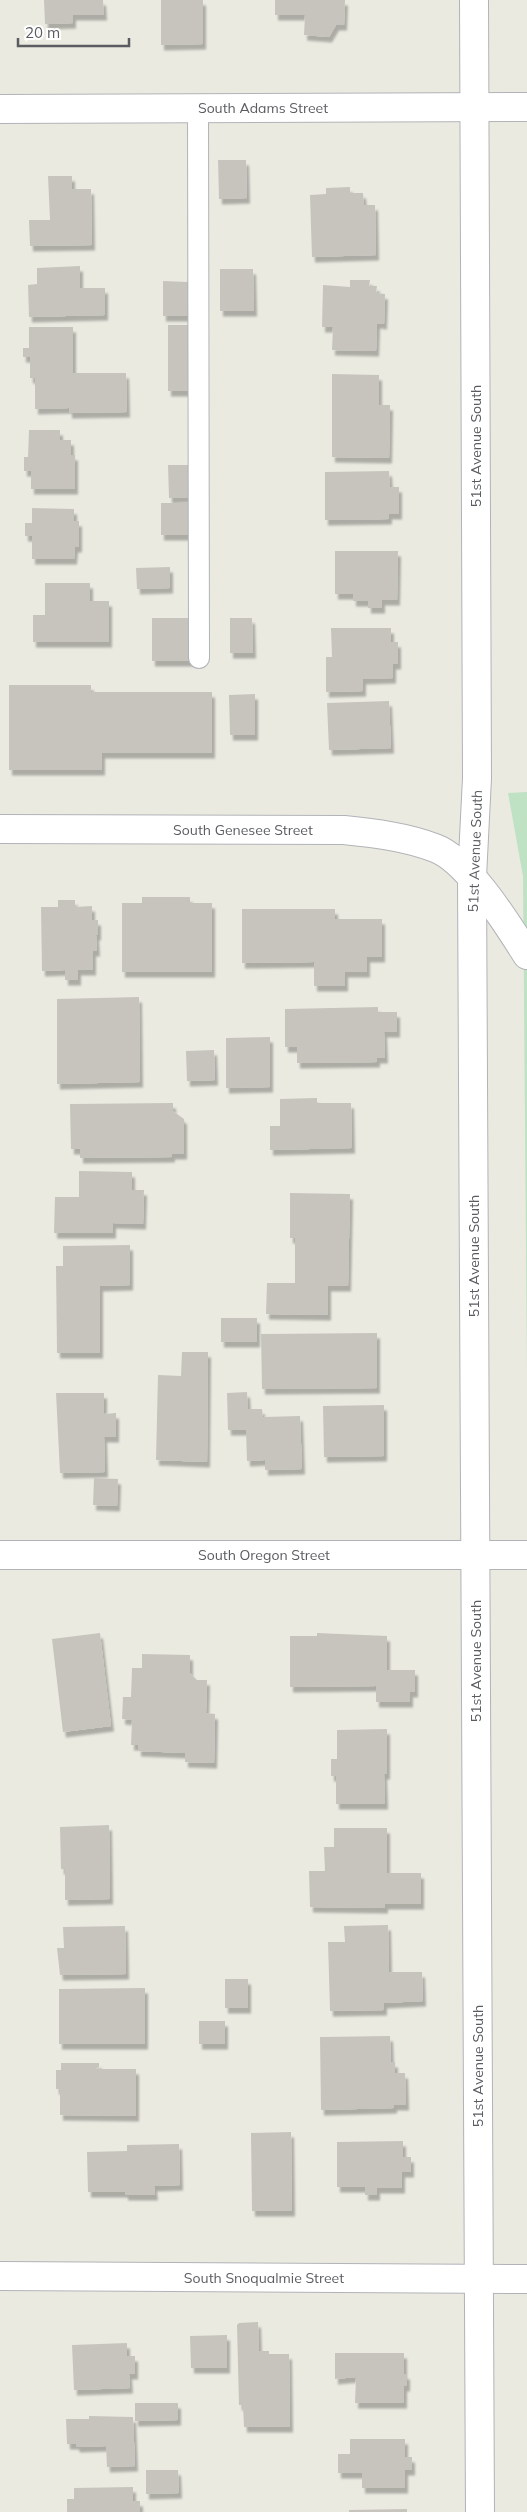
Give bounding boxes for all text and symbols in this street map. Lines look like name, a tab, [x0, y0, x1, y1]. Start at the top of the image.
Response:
scale bar	[18, 15, 129, 47]
text: 20 m	[25, 23, 60, 42]
street label: South Adams Street	[198, 99, 328, 117]
street label: 51st Avenue South	[467, 385, 485, 507]
street label: 51st Avenue South	[464, 789, 486, 913]
street label: South Genesee Street	[173, 821, 313, 839]
street label: 51st Avenue South	[465, 1195, 483, 1317]
street label: South Oregon Street	[198, 1546, 330, 1564]
street label: 51st Avenue South	[467, 1600, 485, 1722]
street label: 51st Avenue South	[469, 2005, 487, 2127]
street label: South Snoqualmie Street	[184, 2269, 344, 2287]

